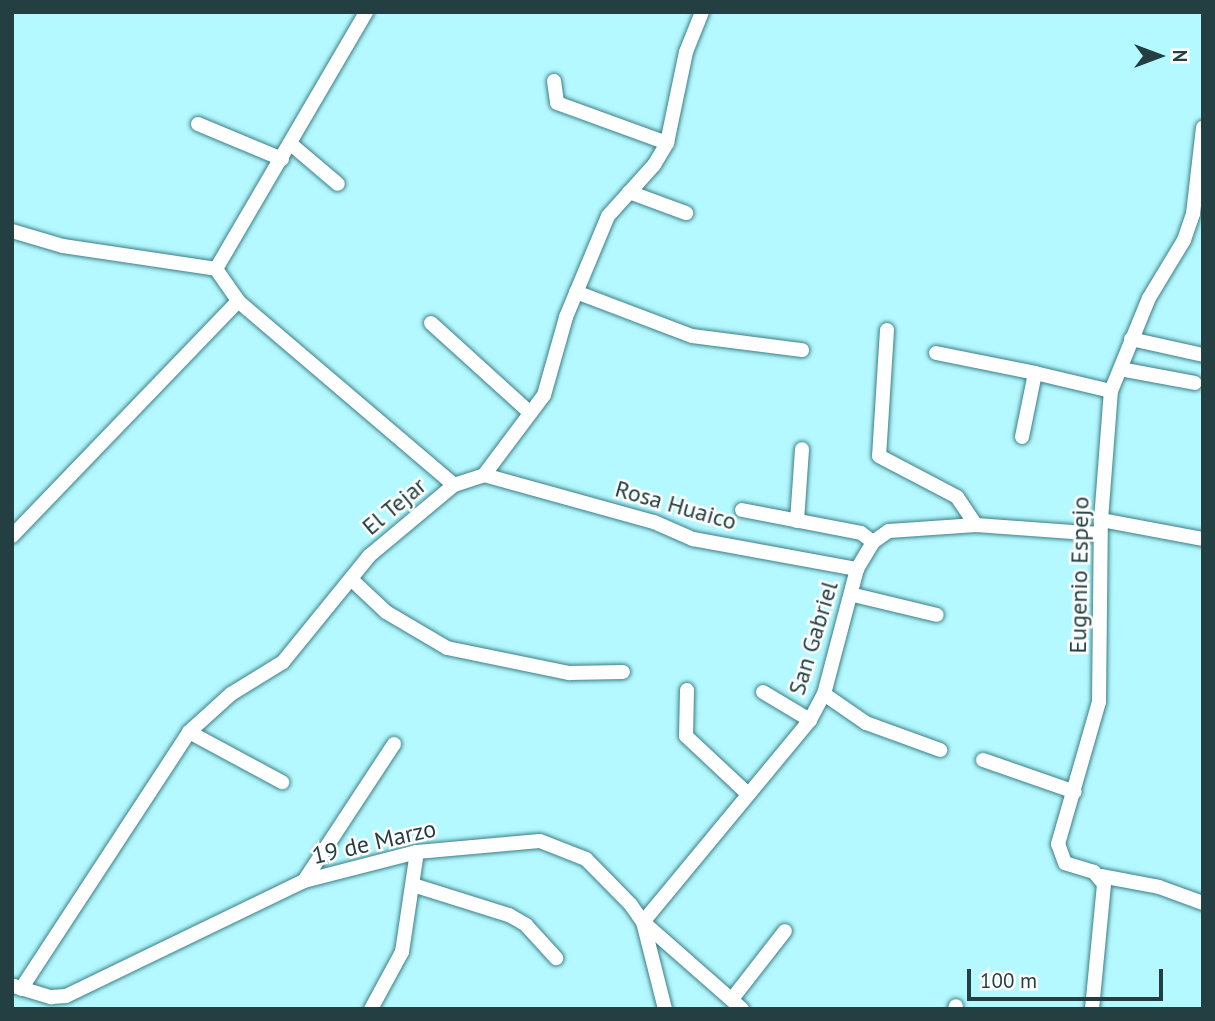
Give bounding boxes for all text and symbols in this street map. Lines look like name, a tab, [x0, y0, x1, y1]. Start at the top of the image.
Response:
north arrow	[1124, 21, 1194, 91]
text: N	[1168, 50, 1192, 62]
street label: El Tejar	[356, 471, 432, 541]
street label: Rosa Huaico	[612, 474, 740, 536]
street label: Eugenio Espejo	[1063, 496, 1095, 654]
street label: San Gabriel	[782, 578, 844, 698]
street label: 19 de Marzo	[309, 814, 439, 870]
scale bar	[970, 954, 1166, 998]
text: 100 m	[980, 967, 1037, 994]

